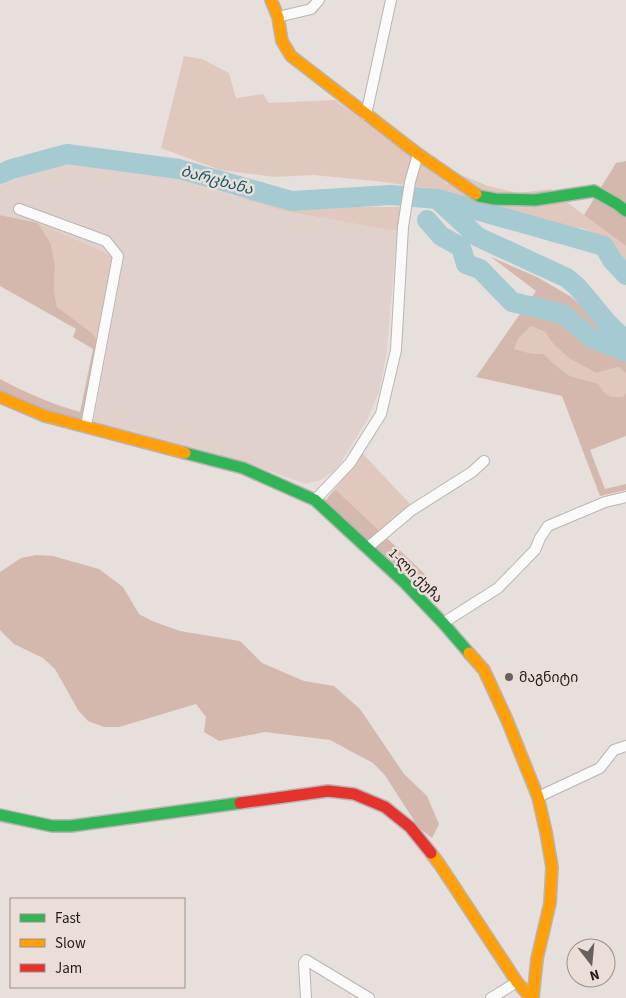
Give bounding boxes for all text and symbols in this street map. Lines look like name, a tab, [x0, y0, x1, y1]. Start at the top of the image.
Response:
water label: ბარცხანა	[179, 161, 256, 200]
street label: 1-ლი ქუჩა	[383, 544, 447, 608]
place label: მაგნიტი	[519, 668, 578, 688]
marker: მაგნიტი	[503, 671, 515, 683]
legend	[10, 898, 185, 988]
text: Fast	[55, 908, 81, 929]
text: Slow	[55, 933, 86, 954]
north arrow	[566, 938, 616, 988]
text: Jam	[55, 958, 82, 979]
text: N	[587, 964, 602, 985]

